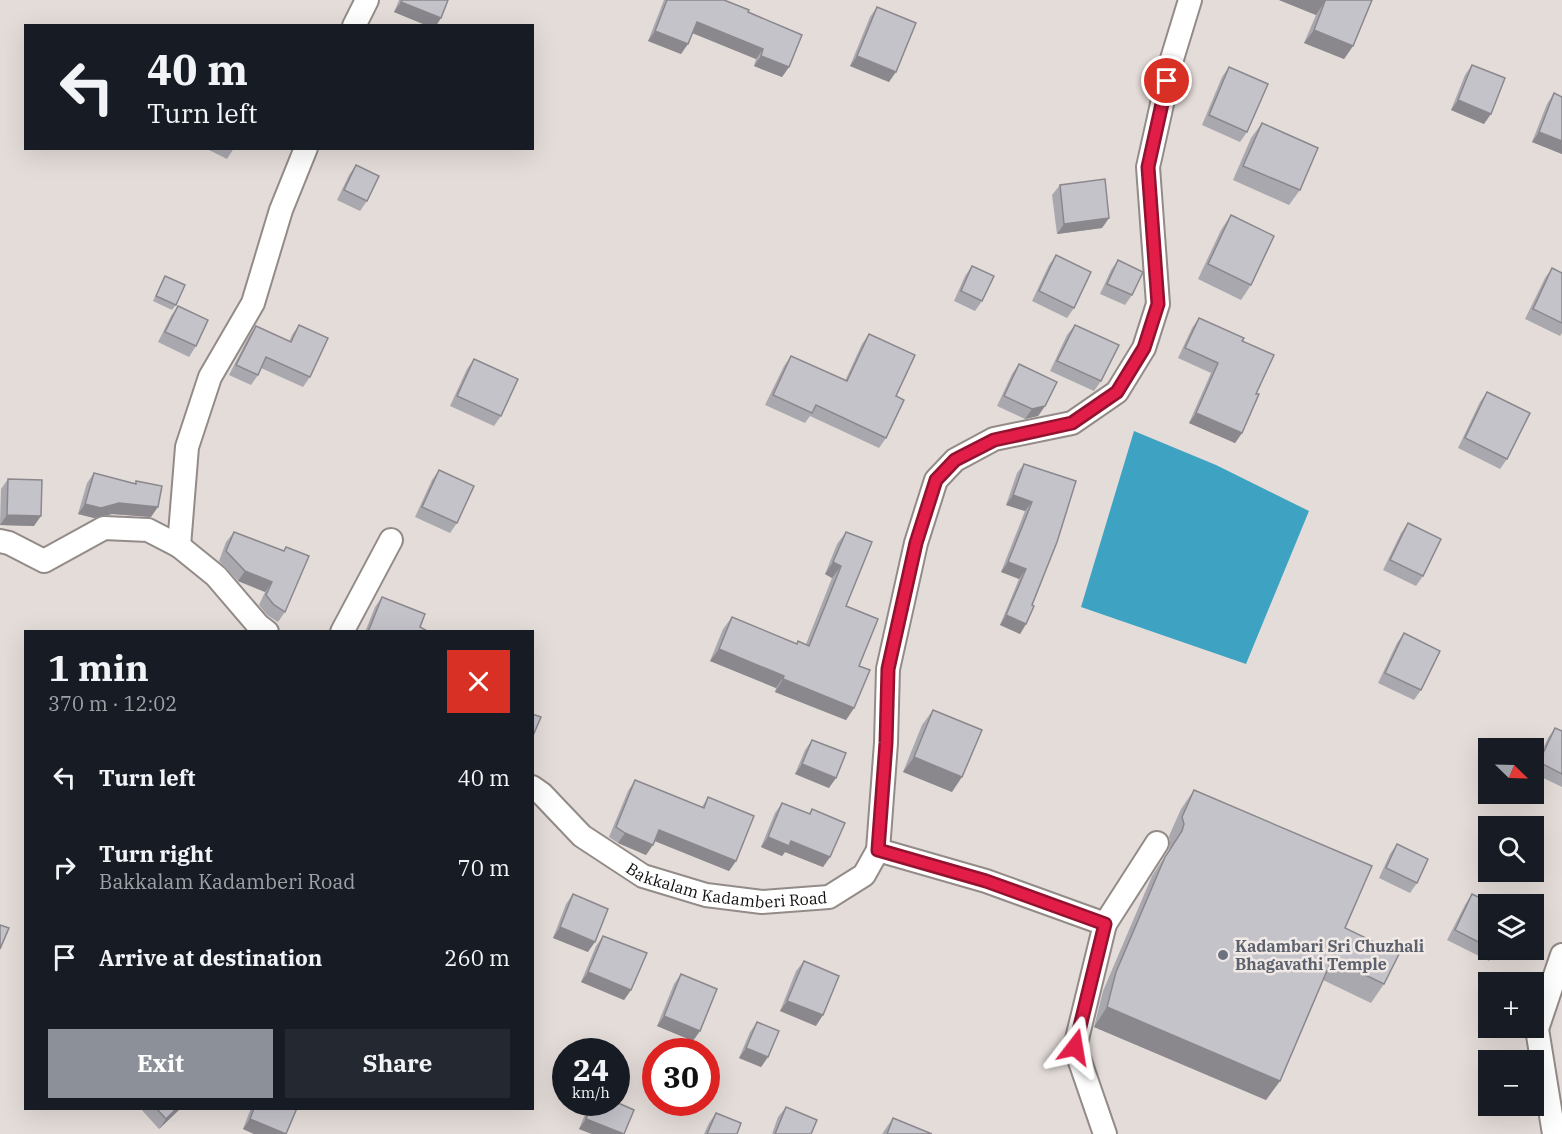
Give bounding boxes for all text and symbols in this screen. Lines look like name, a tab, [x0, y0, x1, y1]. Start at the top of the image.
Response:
text: 40 m	[147, 42, 248, 97]
icon: left	[48, 48, 126, 126]
pin	[1141, 55, 1192, 106]
icon: arrive	[1150, 64, 1183, 97]
text: Turn left	[147, 95, 258, 130]
text: 1 min	[48, 644, 149, 691]
button: close	[447, 650, 510, 713]
text: 370 m · 12:02	[48, 690, 177, 717]
north arrow	[1478, 738, 1544, 804]
map controls	[1478, 738, 1544, 1116]
icon: left	[48, 761, 81, 794]
text: Turn left	[99, 763, 195, 792]
text: 40 m	[458, 763, 510, 792]
button: search	[1478, 816, 1544, 882]
text: Turn right	[99, 839, 213, 868]
icon: right	[48, 851, 81, 884]
text: 70 m	[458, 853, 510, 882]
street label: Bakkalam Kadamberi Road	[623, 858, 828, 912]
text: Bakkalam Kadamberi Road	[99, 868, 356, 895]
button: layers	[1478, 894, 1544, 960]
place label: Kadambari Sri Chuzhali Bhagavathi Temple	[1235, 936, 1424, 974]
icon: arrive	[48, 941, 81, 974]
text: Arrive at destination	[99, 943, 322, 972]
text: 260 m	[444, 943, 510, 972]
marker: Kadambari Sri Chuzhali Bhagavathi Temple	[1216, 948, 1230, 962]
button: +	[1478, 972, 1544, 1038]
position arrow	[1043, 1015, 1107, 1079]
button: Exit	[48, 1029, 273, 1098]
button: Share	[285, 1029, 510, 1098]
speed limit sign: 30	[642, 1038, 720, 1116]
text: 24	[573, 1050, 609, 1089]
button: −	[1478, 1050, 1544, 1116]
text: km/h	[572, 1083, 610, 1102]

